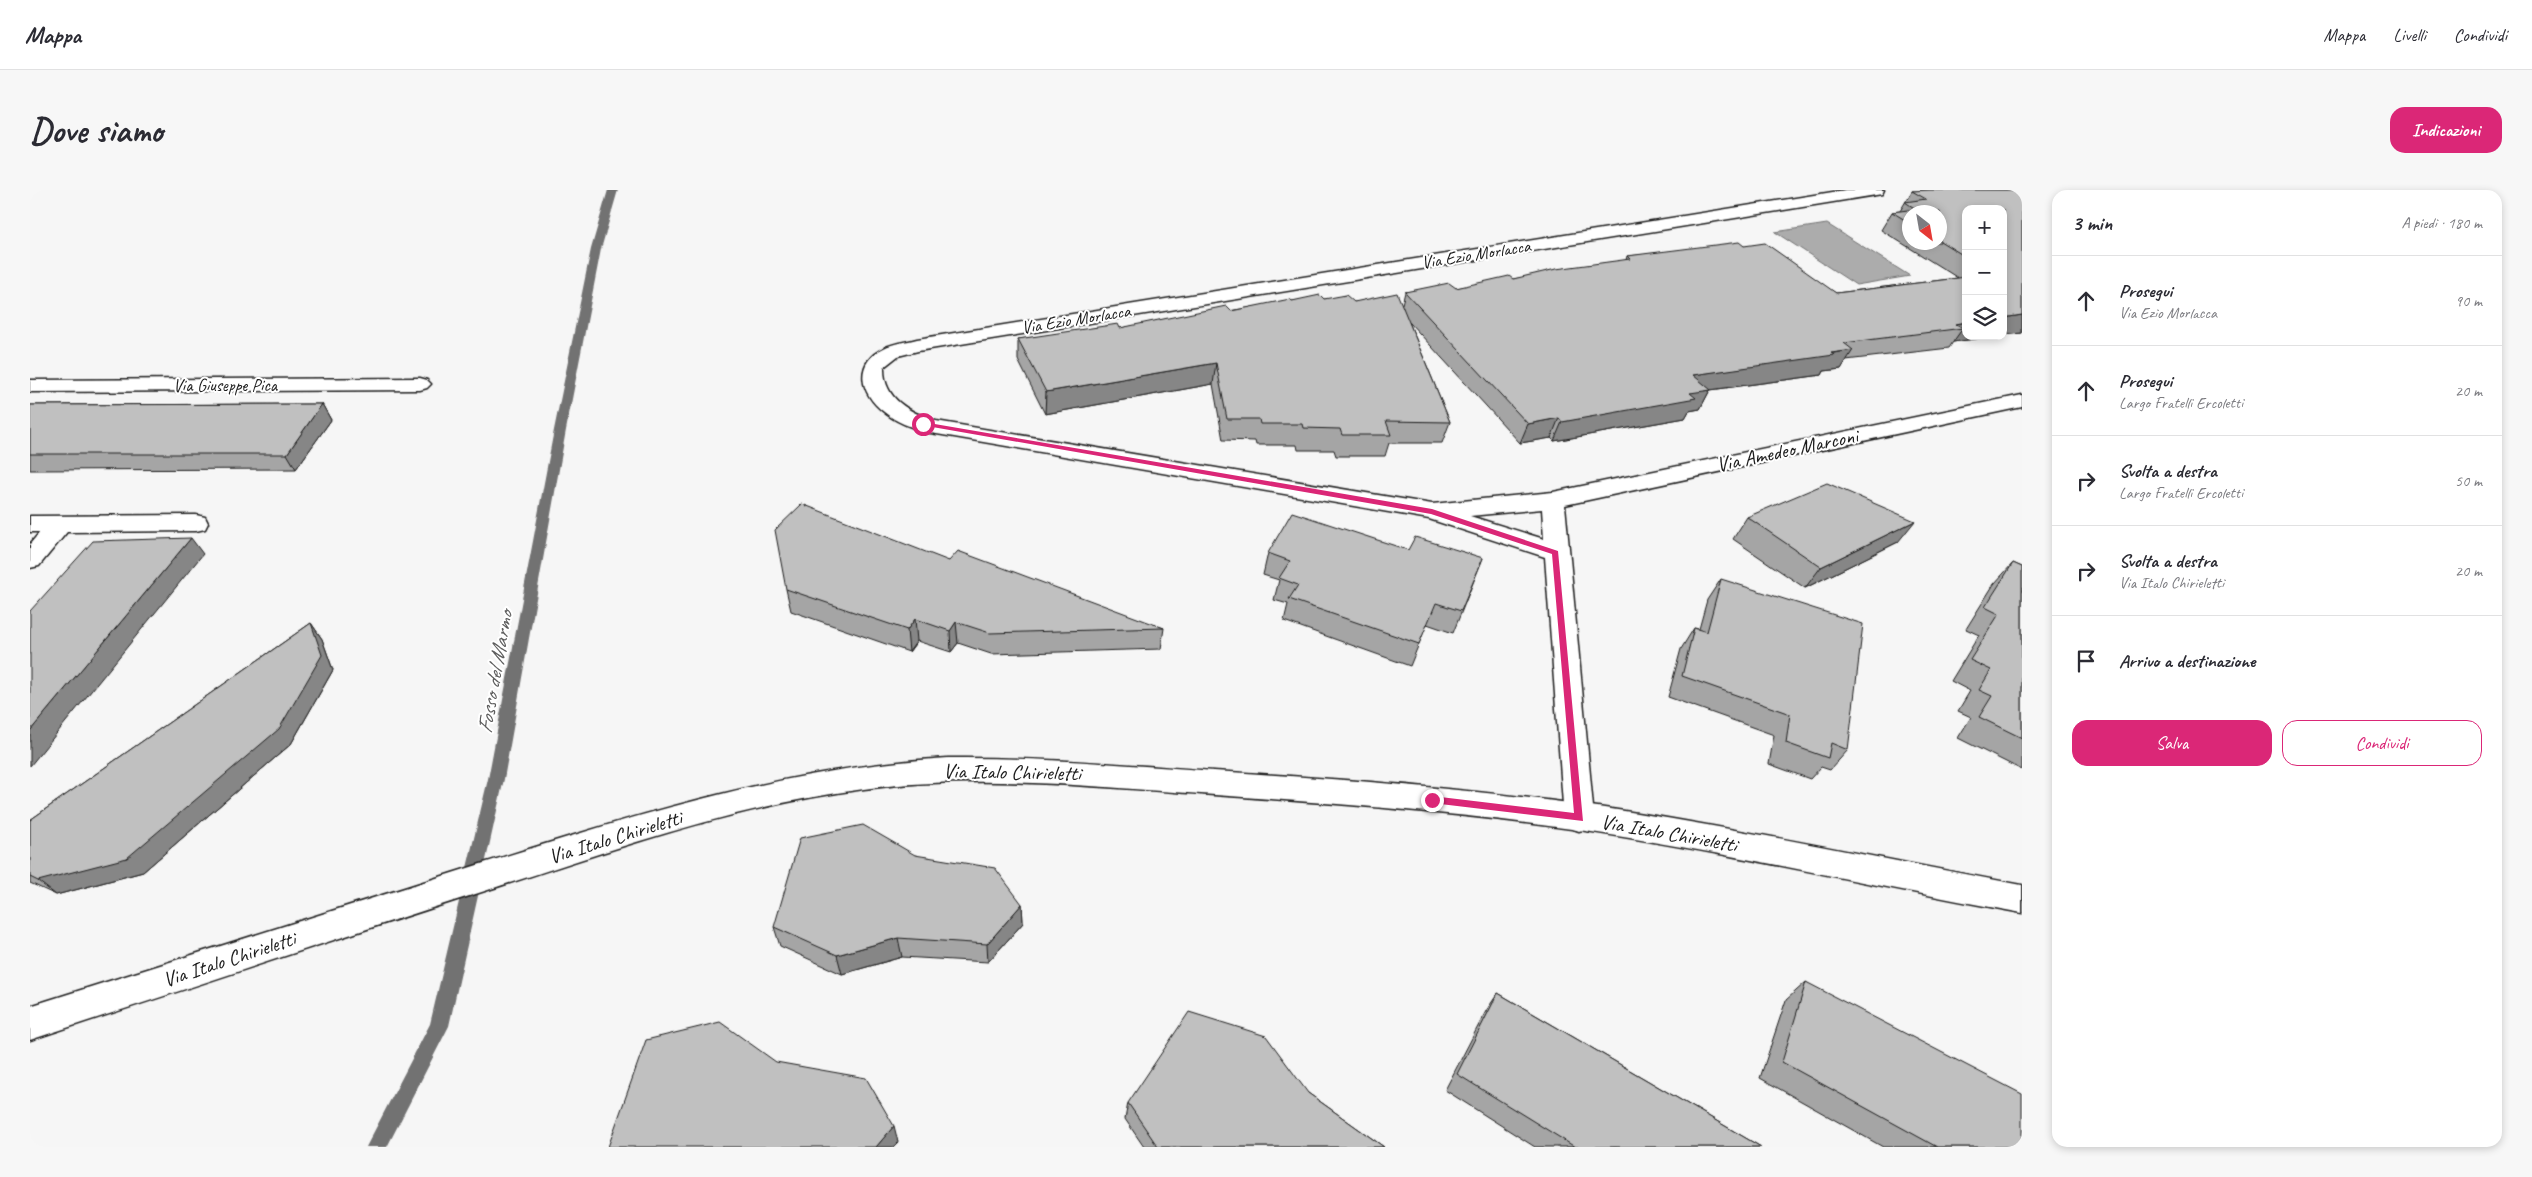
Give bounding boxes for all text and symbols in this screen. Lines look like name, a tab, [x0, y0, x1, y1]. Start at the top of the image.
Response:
text: Mappa	[25, 20, 81, 50]
text: Mappa	[2324, 24, 2365, 46]
text: Livelli	[2393, 24, 2426, 46]
text: Condividi	[2454, 24, 2507, 46]
button: Indicazioni	[2390, 107, 2502, 153]
text: Dove siamo	[30, 108, 163, 153]
north arrow	[1902, 205, 1947, 250]
map controls	[1962, 205, 2007, 340]
button: +	[1962, 205, 2007, 250]
text: 3 min	[2072, 210, 2112, 236]
text: A piedi · 180 m	[2401, 213, 2482, 233]
street label: Via Ezio Morlacca	[1420, 234, 1533, 273]
button: −	[1962, 250, 2007, 295]
text: Prosegui	[2119, 279, 2172, 303]
icon: ahead	[2072, 287, 2100, 315]
text: 90 m	[2455, 291, 2482, 311]
button: layers	[1962, 295, 2007, 340]
street label: Via Ezio Morlacca	[1020, 299, 1133, 338]
text: Via Ezio Morlacca	[2119, 303, 2217, 323]
text: Prosegui	[2119, 369, 2172, 393]
street label: Via Giuseppe Pica	[173, 374, 279, 396]
icon: ahead	[2072, 377, 2100, 405]
text: 20 m	[2455, 381, 2482, 401]
text: Largo Fratelli Ercoletti	[2119, 393, 2243, 413]
route start	[912, 413, 935, 436]
street label: Via Amedeo Marconi	[1714, 422, 1863, 478]
text: Svolta a destra	[2119, 459, 2217, 483]
icon: right	[2072, 467, 2100, 495]
text: 50 m	[2455, 471, 2482, 491]
text: Largo Fratelli Ercoletti	[2119, 483, 2243, 503]
text: Svolta a destra	[2119, 549, 2217, 573]
icon: right	[2072, 557, 2100, 585]
text: 20 m	[2455, 561, 2482, 581]
text: Via Italo Chirieletti	[2119, 573, 2224, 593]
water label: Fosso del Marmo	[470, 605, 520, 736]
icon: arrive	[2072, 647, 2100, 675]
text: Arrivo a destinazione	[2119, 649, 2255, 673]
button: Salva	[2072, 720, 2272, 766]
button: Condividi	[2282, 720, 2482, 766]
street label: Via Italo Chirieletti	[943, 758, 1084, 786]
route end	[1421, 789, 1444, 812]
street label: Via Italo Chirieletti	[545, 804, 688, 870]
street label: Via Italo Chirieletti	[1599, 808, 1742, 858]
street label: Via Italo Chirieletti	[159, 924, 301, 993]

